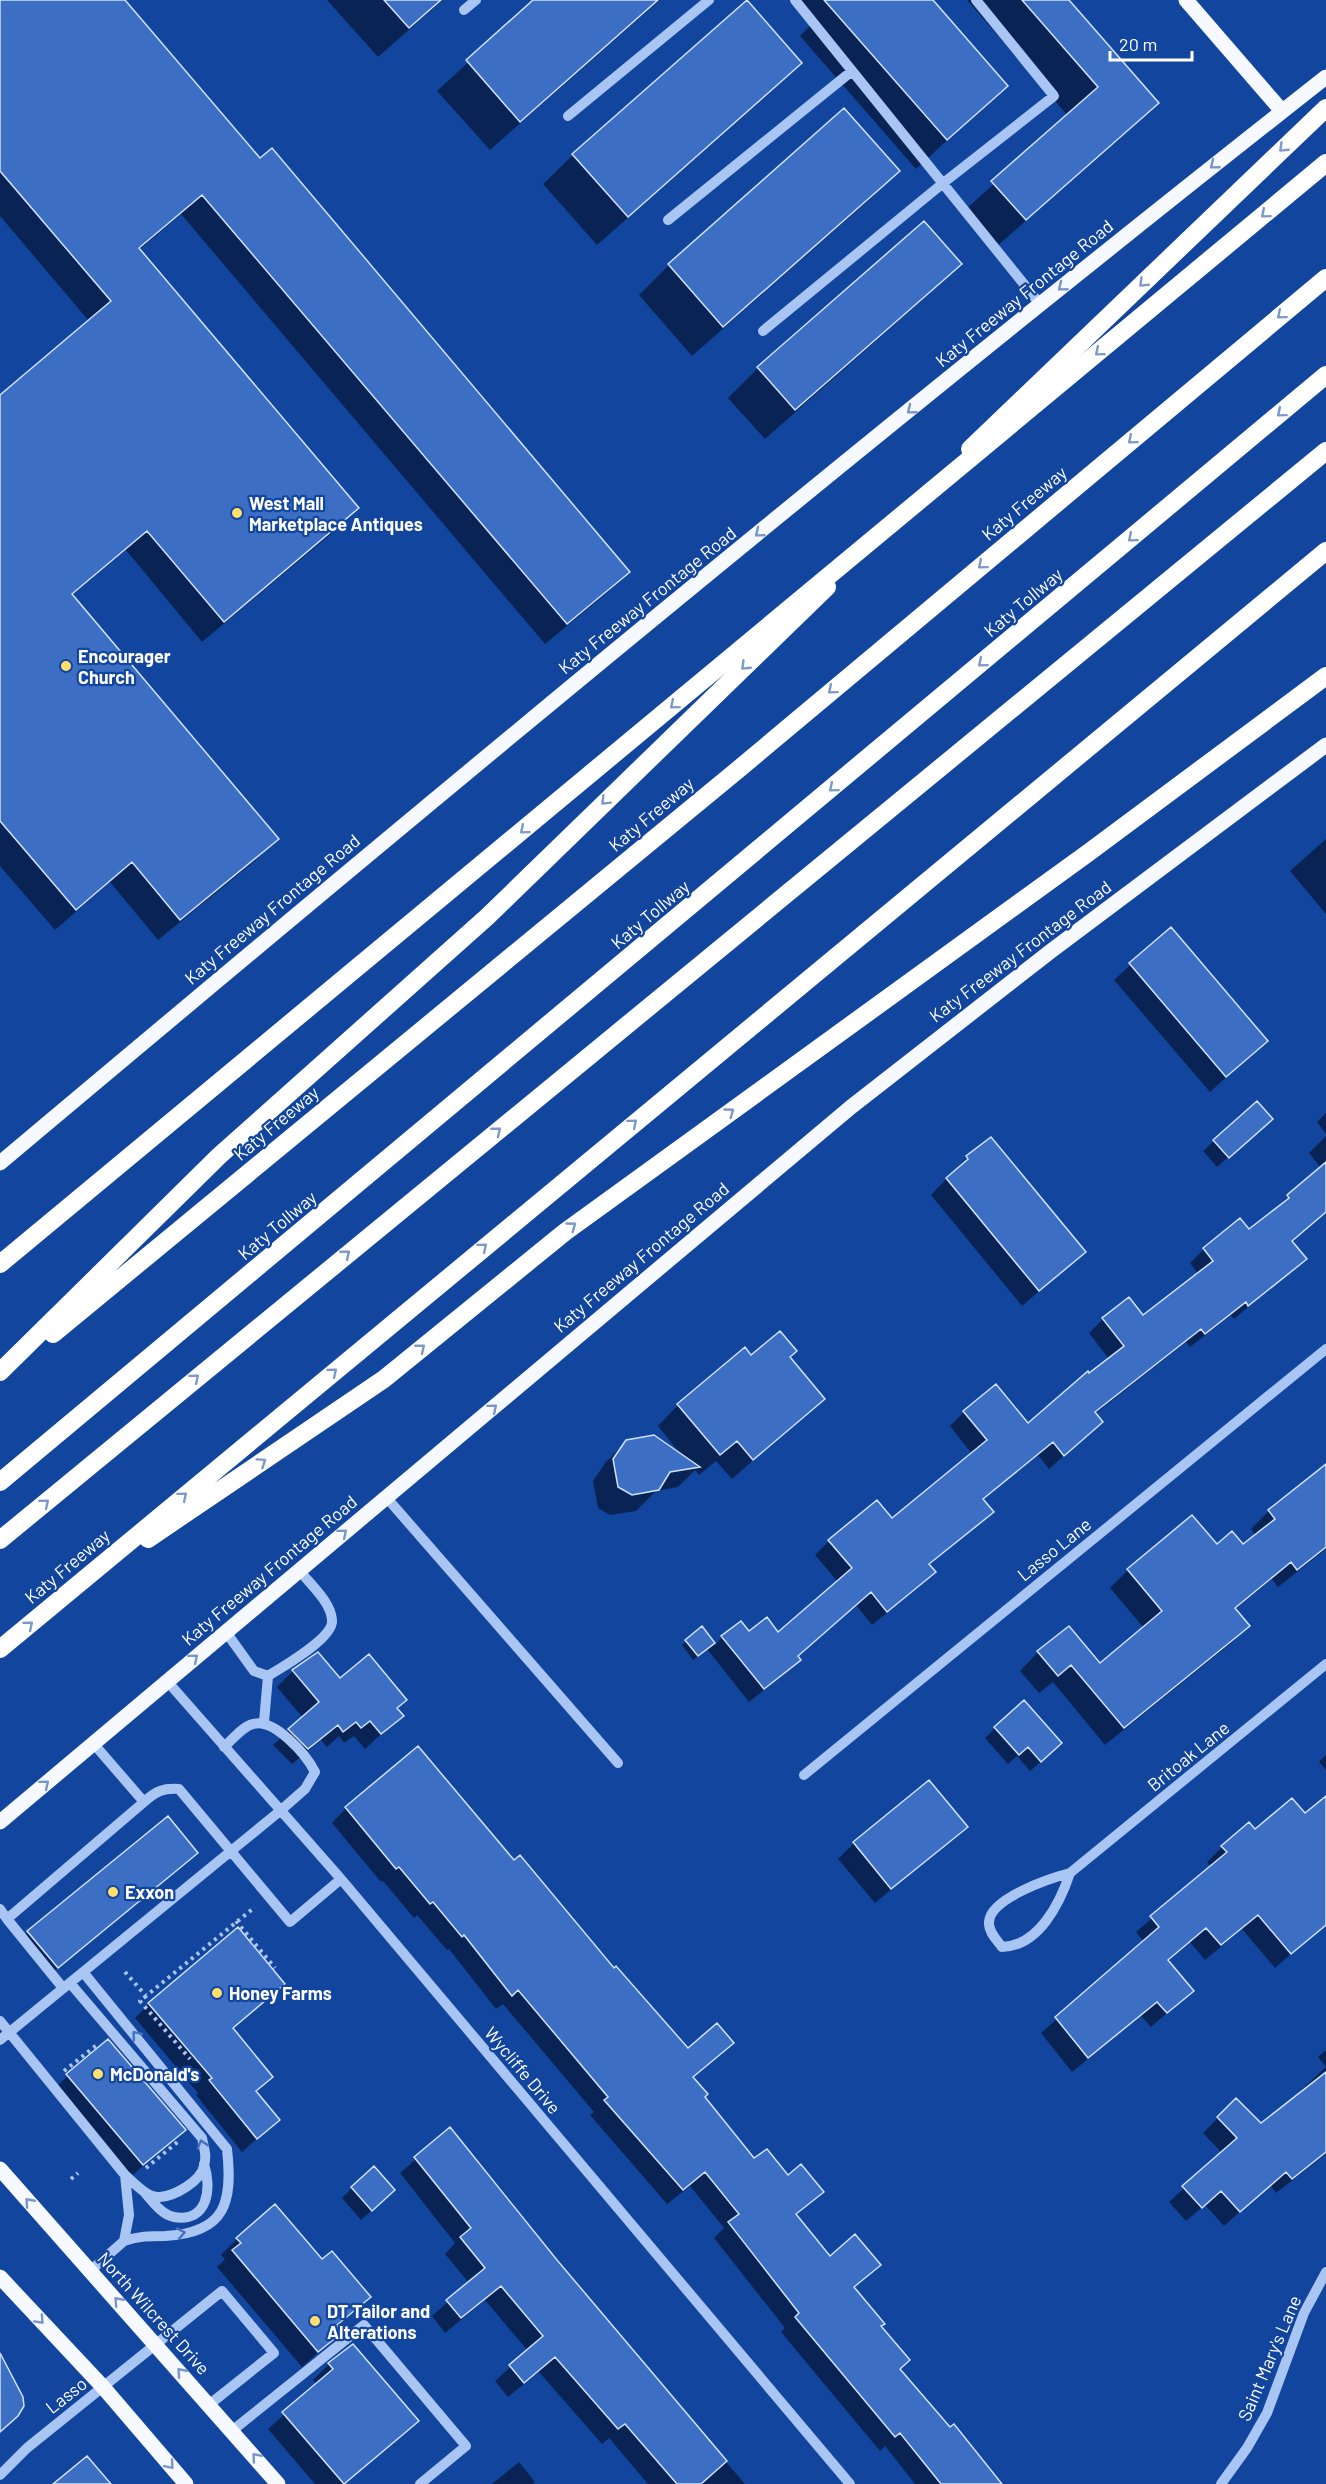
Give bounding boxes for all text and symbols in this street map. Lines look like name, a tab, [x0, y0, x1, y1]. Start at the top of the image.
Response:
scale bar	[1110, 24, 1192, 62]
text: 20 m	[1119, 33, 1157, 55]
one-way arrow	[1280, 140, 1291, 151]
one-way arrow	[1210, 158, 1221, 169]
one-way arrow	[1261, 207, 1272, 218]
street label: Katy Freeway Frontage Road	[931, 215, 1117, 371]
one-way arrow	[1139, 276, 1149, 287]
one-way arrow	[1058, 279, 1069, 290]
one-way arrow	[1277, 308, 1288, 319]
one-way arrow	[1095, 345, 1106, 356]
one-way arrow	[906, 402, 917, 413]
one-way arrow	[1277, 406, 1288, 417]
one-way arrow	[1127, 433, 1138, 444]
street label: Katy Freeway	[977, 461, 1071, 545]
place label: West Mall Marketplace Antiques	[249, 492, 423, 535]
marker: West Mall Marketplace Antiques	[230, 506, 244, 520]
street label: Katy Freeway Frontage Road	[554, 522, 740, 678]
one-way arrow	[755, 525, 766, 536]
one-way arrow	[1128, 531, 1139, 542]
one-way arrow	[978, 558, 989, 569]
street label: Katy Tollway	[979, 563, 1067, 641]
place label: Encourager Church	[78, 645, 171, 688]
one-way arrow	[978, 656, 989, 667]
one-way arrow	[741, 658, 752, 669]
marker: Encourager Church	[59, 659, 73, 673]
one-way arrow	[828, 683, 839, 694]
one-way arrow	[670, 698, 681, 709]
street label: Katy Freeway	[604, 772, 698, 856]
one-way arrow	[829, 781, 840, 792]
one-way arrow	[602, 794, 613, 805]
one-way arrow	[520, 822, 531, 833]
street label: Katy Freeway Frontage Road	[180, 829, 364, 989]
street label: Katy Tollway	[606, 875, 694, 953]
street label: Katy Freeway Frontage Road	[925, 875, 1115, 1027]
street label: Katy Freeway	[229, 1081, 323, 1165]
one-way arrow	[724, 1108, 735, 1119]
one-way arrow	[626, 1119, 637, 1130]
one-way arrow	[490, 1127, 501, 1138]
street label: Katy Freeway Frontage Road	[549, 1177, 733, 1337]
street label: Katy Tollway	[233, 1186, 321, 1264]
one-way arrow	[566, 1222, 577, 1233]
one-way arrow	[476, 1244, 487, 1255]
one-way arrow	[339, 1251, 350, 1262]
one-way arrow	[414, 1345, 425, 1356]
one-way arrow	[326, 1368, 337, 1379]
one-way arrow	[188, 1375, 199, 1386]
one-way arrow	[486, 1404, 497, 1415]
one-way arrow	[256, 1457, 266, 1469]
street label: Katy Freeway Frontage Road	[177, 1490, 361, 1650]
one-way arrow	[176, 1493, 187, 1504]
one-way arrow	[38, 1499, 49, 1510]
street label: Lasso Lane	[1013, 1513, 1095, 1585]
street label: Katy Freeway	[20, 1524, 114, 1608]
one-way arrow	[336, 1529, 347, 1540]
one-way arrow	[22, 1621, 33, 1632]
one-way arrow	[187, 1655, 198, 1666]
street label: Britoak Lane	[1143, 1716, 1233, 1796]
one-way arrow	[38, 1780, 49, 1791]
place label: Exxon	[125, 1881, 174, 1903]
marker: Exxon	[106, 1885, 120, 1899]
place label: Honey Farms	[229, 1982, 332, 2004]
marker: Honey Farms	[210, 1986, 224, 2000]
street label: Wycliffe Drive	[480, 2022, 566, 2118]
one-way arrow	[132, 2031, 143, 2042]
place label: McDonald's	[110, 2063, 199, 2085]
marker: McDonald's	[91, 2067, 105, 2081]
one-way arrow	[197, 2139, 210, 2150]
one-way arrow	[25, 2198, 36, 2209]
one-way arrow	[176, 2227, 186, 2240]
street label: North Wilcrest Drive	[93, 2247, 215, 2379]
street label: Saint Mary's Lane	[1233, 2292, 1305, 2424]
one-way arrow	[114, 2297, 125, 2308]
place label: DT Tailor and Alterations	[327, 2300, 430, 2343]
one-way arrow	[33, 2313, 44, 2324]
marker: DT Tailor and Alterations	[308, 2314, 322, 2328]
one-way arrow	[177, 2368, 188, 2379]
street label: Lasso	[41, 2372, 91, 2418]
one-way arrow	[252, 2453, 263, 2464]
one-way arrow	[163, 2458, 174, 2469]

